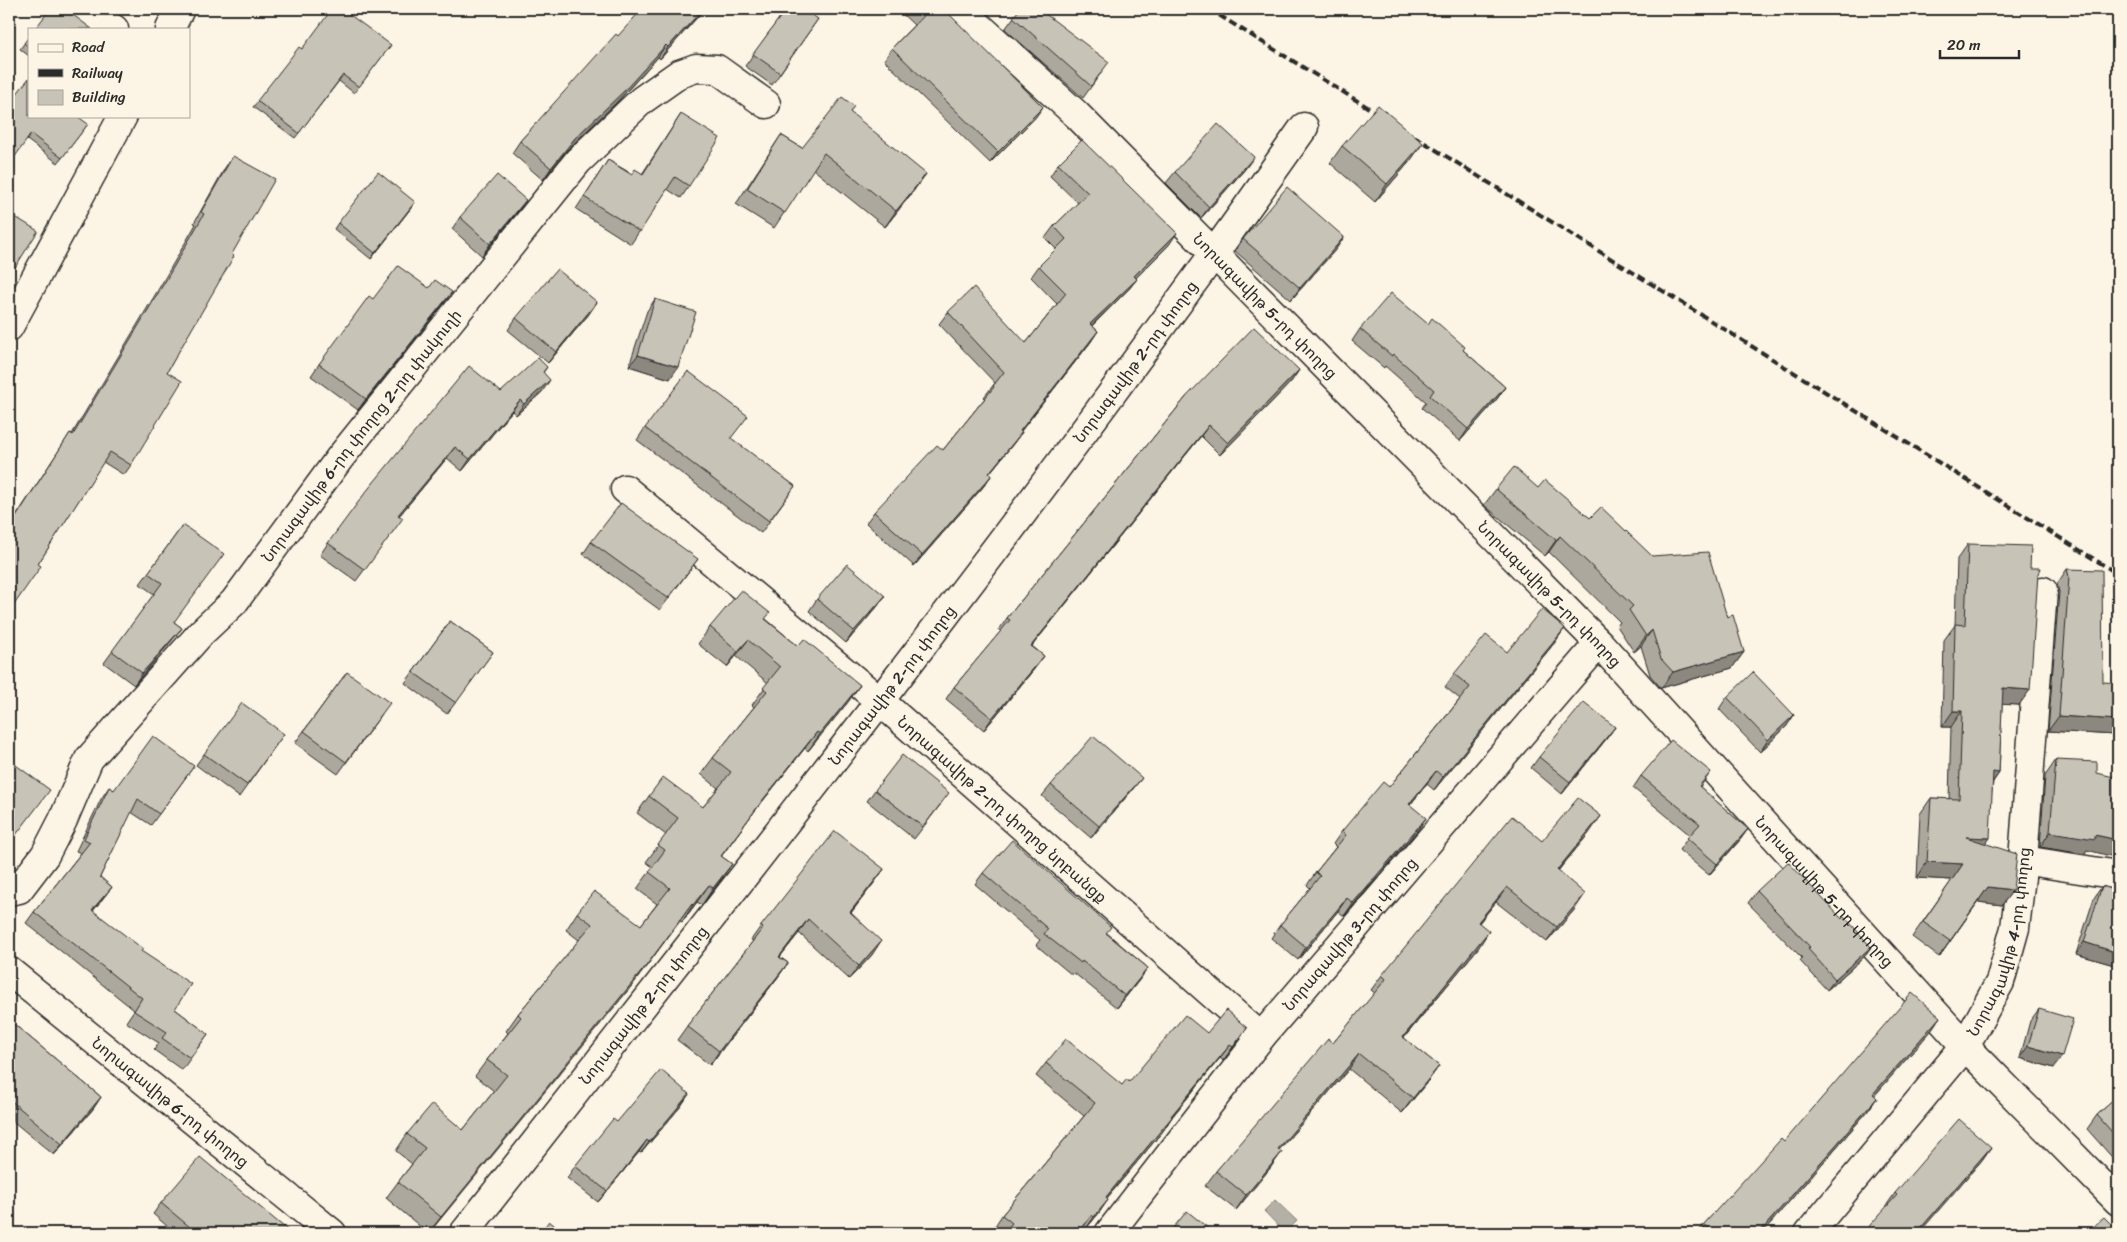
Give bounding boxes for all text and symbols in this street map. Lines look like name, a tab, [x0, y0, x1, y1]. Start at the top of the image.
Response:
legend	[28, 28, 190, 118]
scale bar	[1940, 28, 2018, 60]
text: 20 m	[1947, 32, 1981, 58]
text: Road	[72, 34, 105, 60]
text: Railway	[72, 60, 123, 86]
text: Building	[72, 84, 126, 110]
street label: Նորագավիթ 5-րդ փողոց	[1186, 225, 1345, 386]
street label: Նորագավիթ 2-րդ փողոց	[1065, 274, 1205, 449]
street label: Նորագավիթ 6-րդ փողոց 2-րդ փակուղի	[253, 302, 469, 569]
street label: Նորագավիթ 5-րդ փողոց	[1471, 513, 1629, 674]
street label: Նորագավիթ 2-րդ փողոց	[820, 598, 963, 772]
street label: Նորագավիթ 2-րդ փողոց նրբանցք	[890, 708, 1115, 910]
street label: Նորագավիթ 5-րդ փողոց	[1748, 809, 1902, 974]
street label: Նորագավիթ 4-րդ փողոց	[1958, 846, 2038, 1042]
street label: Նորագավիթ 3-րդ փողոց	[1275, 850, 1424, 1018]
street label: Նորագավիթ 2-րդ փողոց	[571, 919, 715, 1091]
street label: Նորագավիթ 6-րդ փողոց	[85, 1029, 256, 1175]

